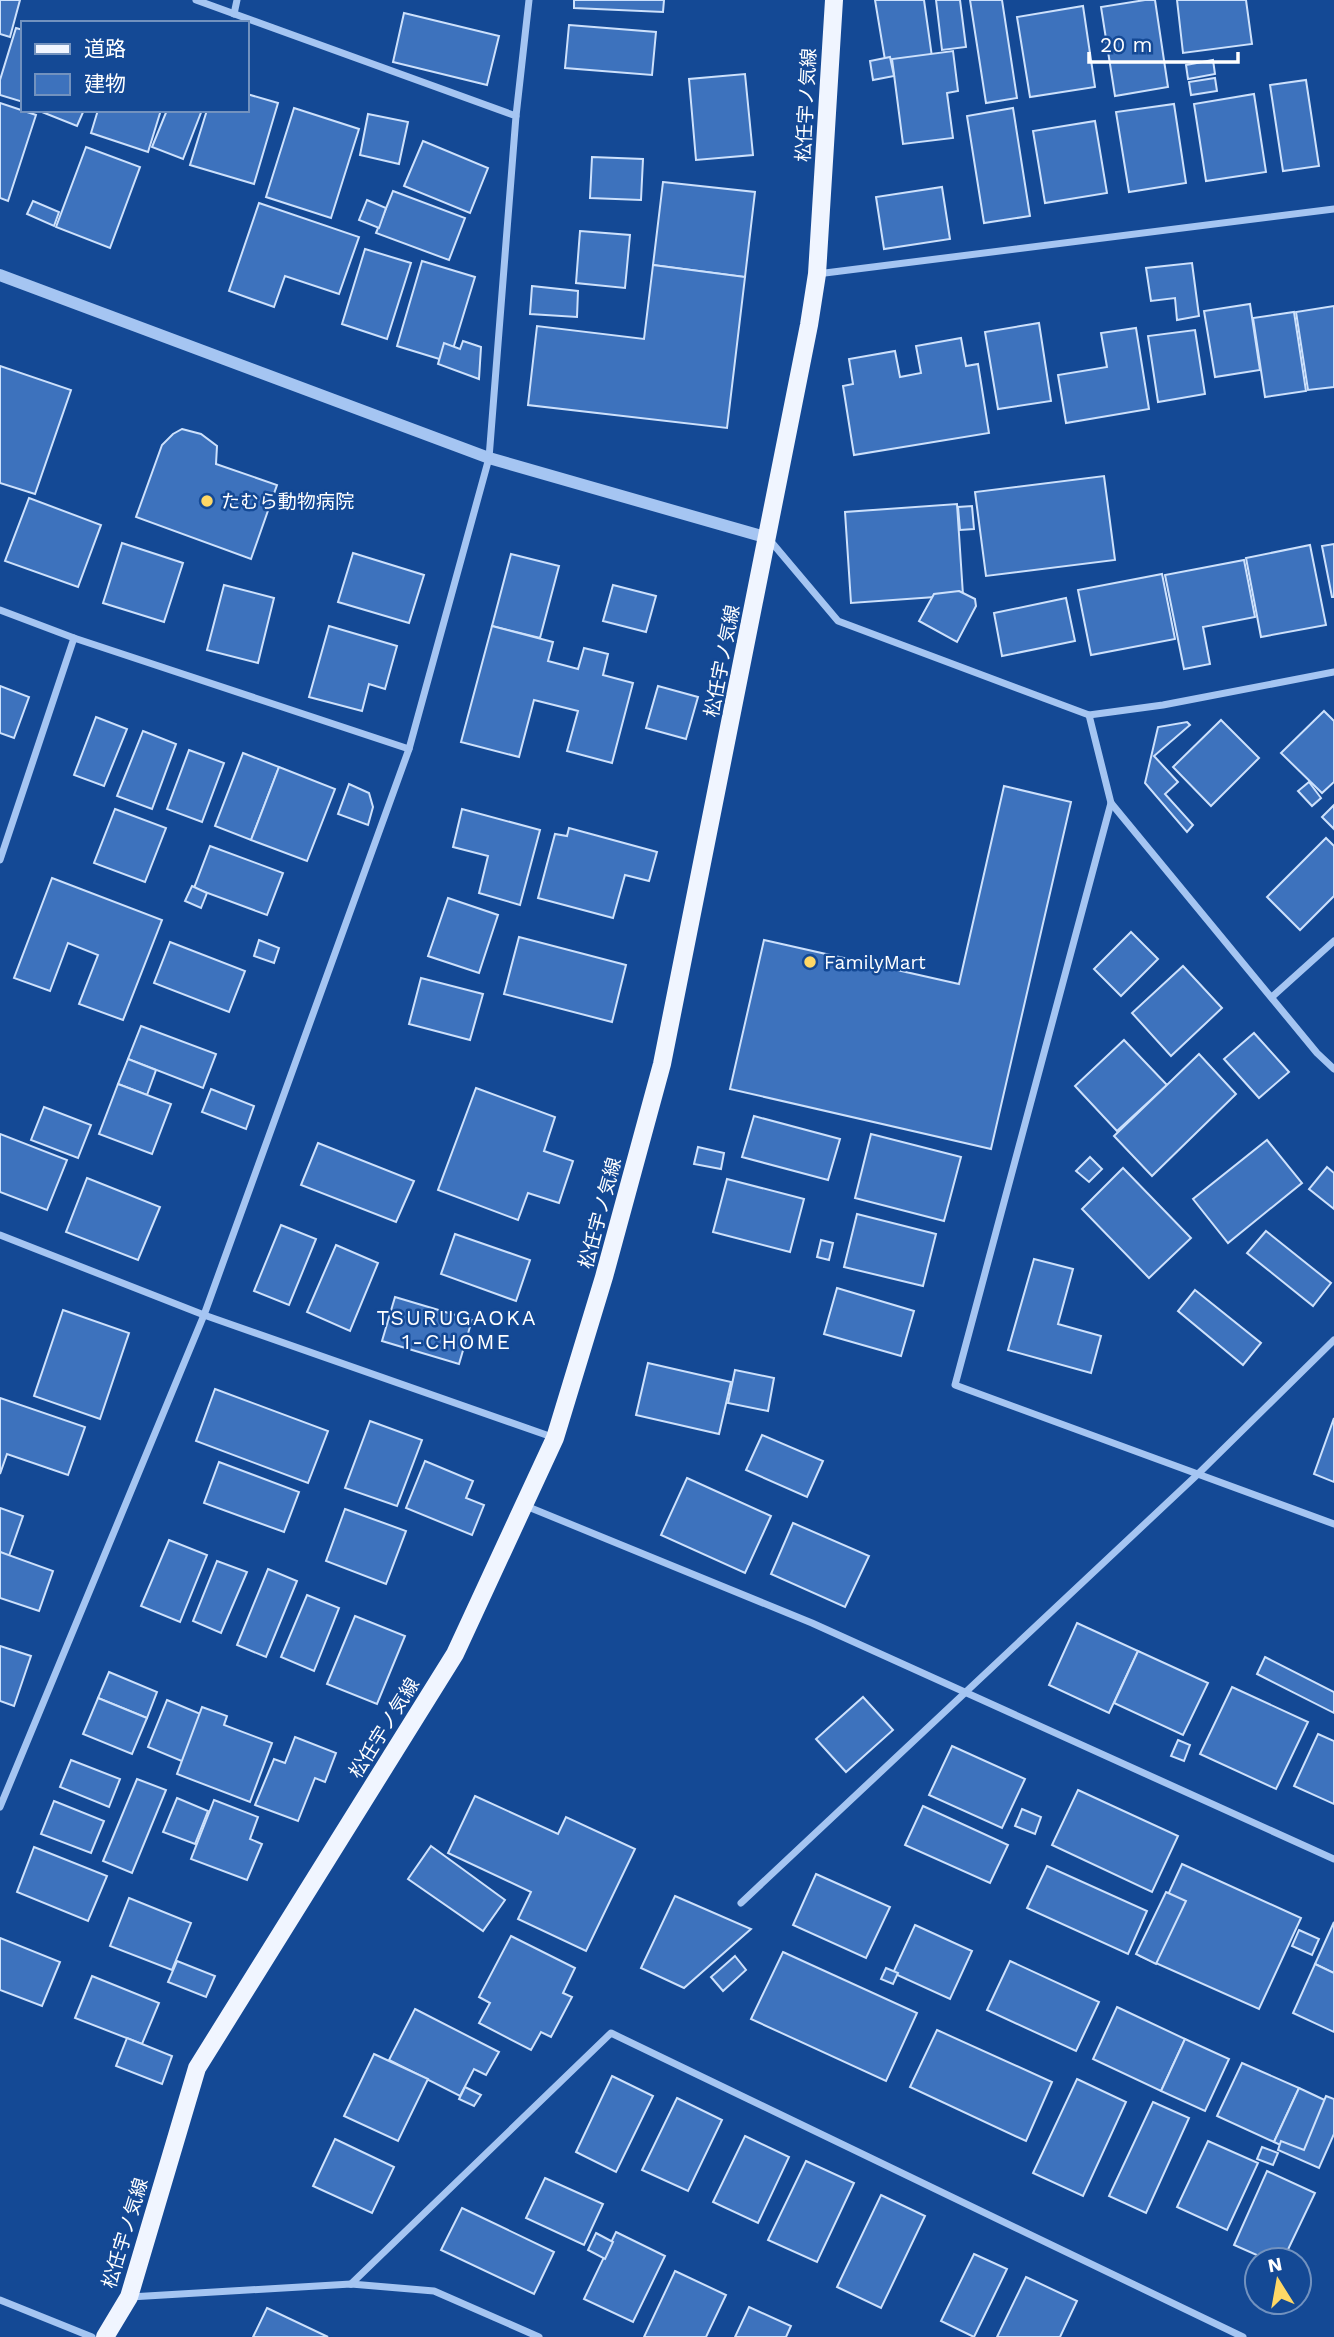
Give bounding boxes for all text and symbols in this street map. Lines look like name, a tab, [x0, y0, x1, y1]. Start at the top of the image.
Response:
legend	[21, 21, 248, 112]
scale bar	[1089, 21, 1238, 65]
text: 20 m	[1100, 32, 1152, 57]
text: 道路	[84, 36, 126, 61]
street label: 松任宇ノ気線	[792, 47, 820, 163]
text: 建物	[84, 71, 126, 96]
place label: たむら動物病院	[221, 490, 354, 513]
marker: たむら動物病院	[199, 493, 215, 509]
street label: 松任宇ノ気線	[700, 603, 744, 719]
place label: FamilyMart	[824, 951, 926, 974]
marker: FamilyMart	[802, 954, 818, 970]
street label: 松任宇ノ気線	[574, 1155, 626, 1271]
district label: TSURUGAOKA 1-CHOME	[376, 1305, 538, 1354]
street label: 松任宇ノ気線	[344, 1674, 424, 1782]
street label: 松任宇ノ気線	[97, 2175, 153, 2291]
north arrow	[1243, 2246, 1313, 2316]
text: N	[1266, 2252, 1284, 2277]

